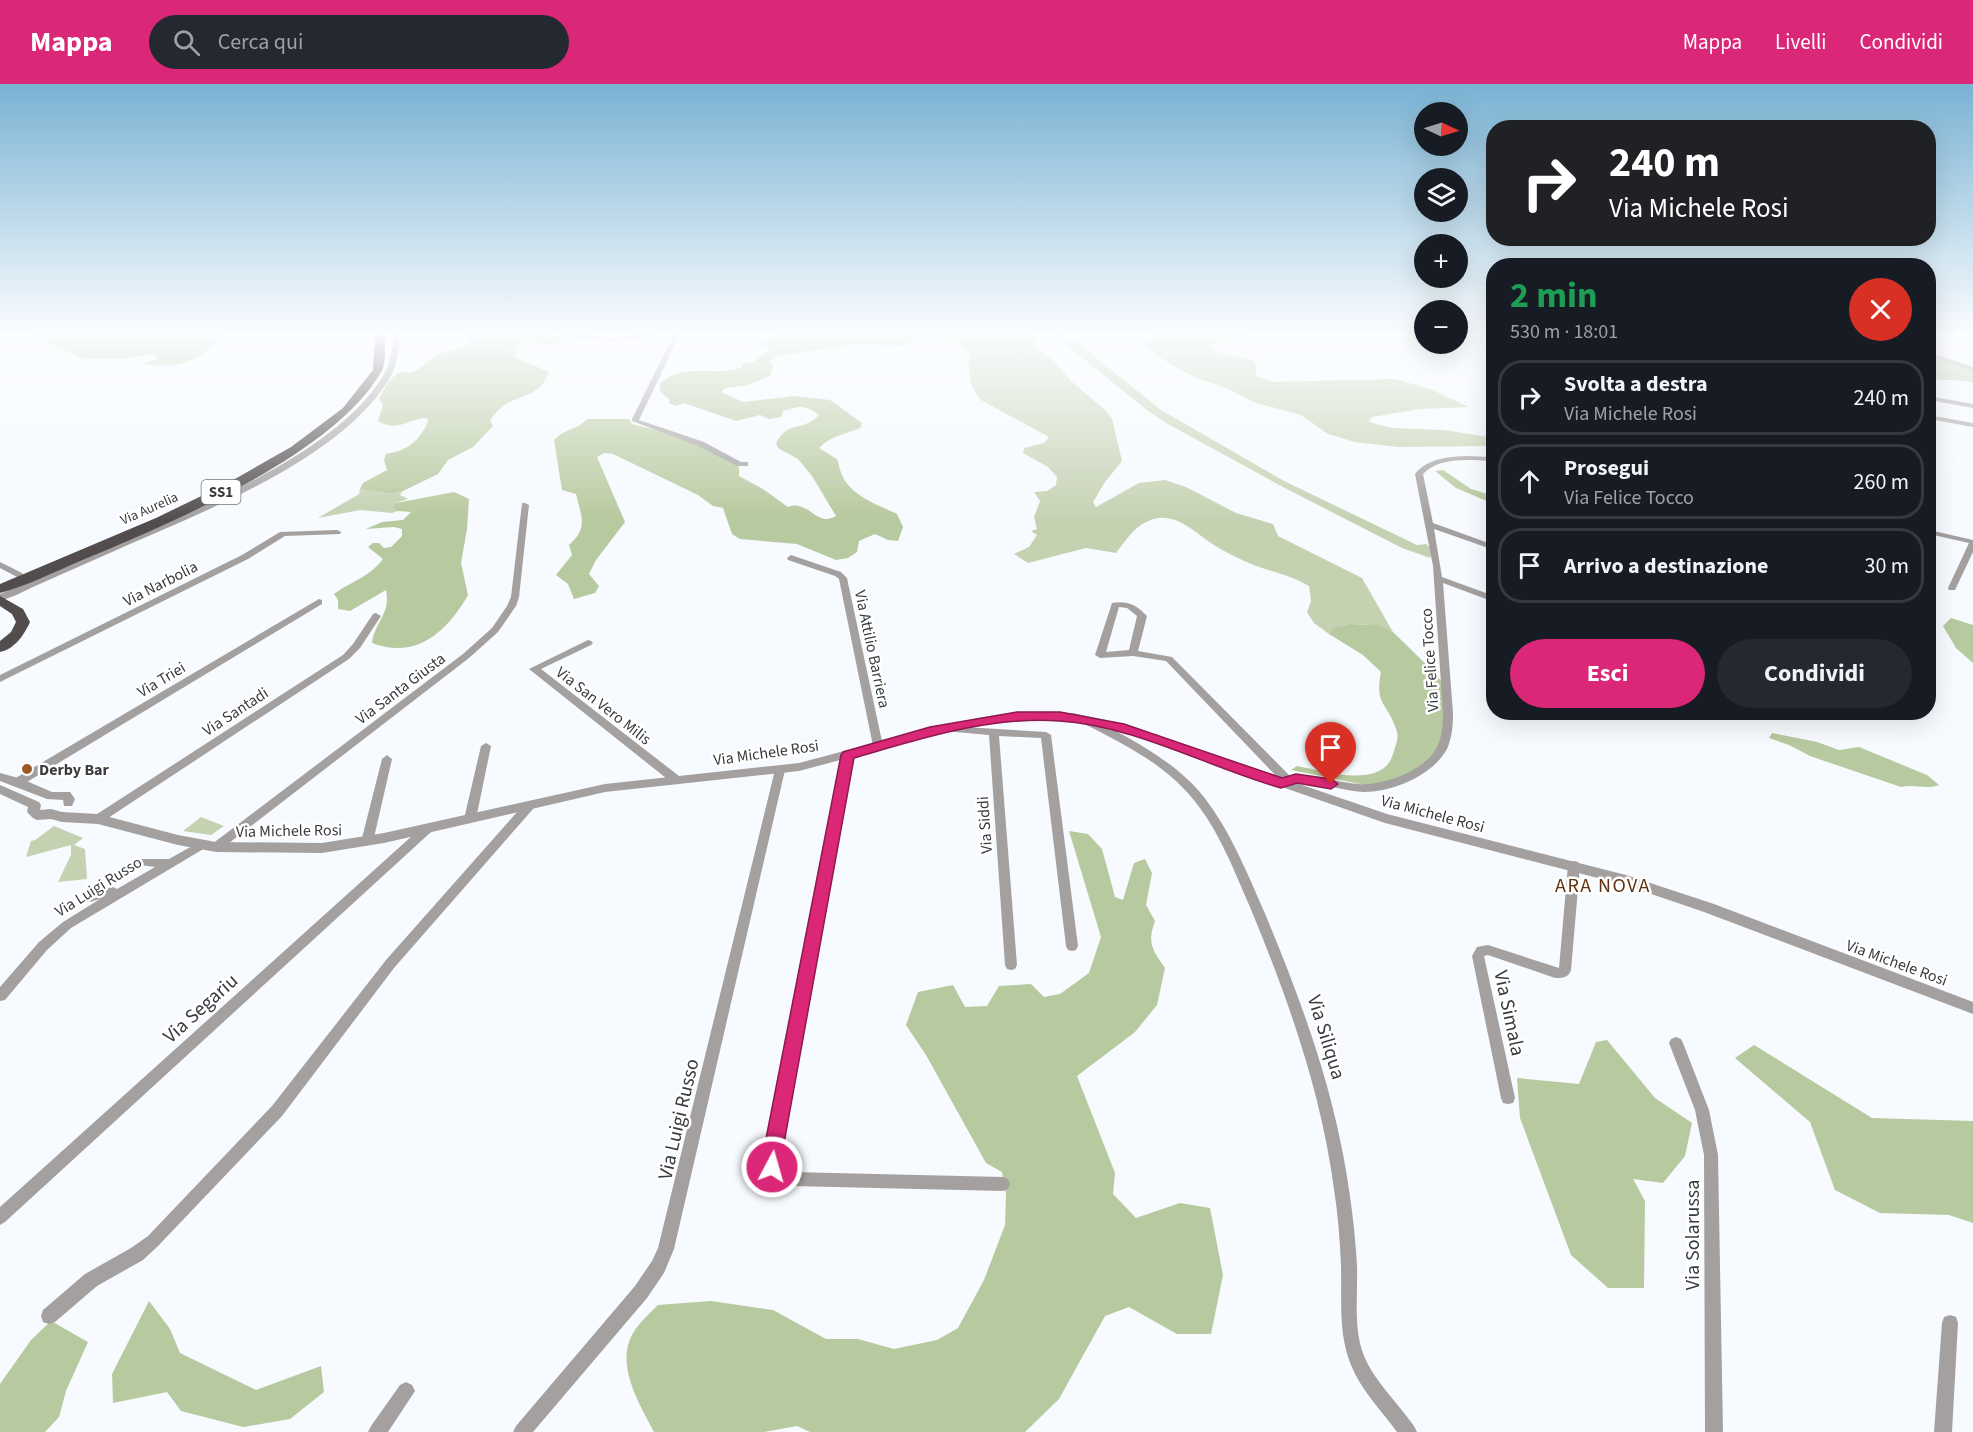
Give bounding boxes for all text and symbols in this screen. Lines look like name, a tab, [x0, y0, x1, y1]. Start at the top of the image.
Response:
search box	[149, 15, 569, 69]
text: Mappa	[30, 22, 113, 62]
icon: search	[170, 26, 203, 59]
text: Cerca qui	[218, 26, 303, 58]
text: Mappa	[1683, 27, 1742, 57]
text: Livelli	[1775, 27, 1827, 57]
text: Condividi	[1860, 27, 1943, 57]
north arrow	[1414, 102, 1468, 156]
map controls	[1414, 102, 1468, 354]
text: 240 m	[1609, 133, 1720, 193]
icon: right	[1510, 144, 1588, 222]
button: layers	[1414, 168, 1468, 222]
text: Via Michele Rosi	[1609, 189, 1789, 228]
button: +	[1414, 234, 1468, 288]
text: 2 min	[1510, 270, 1598, 321]
button: close	[1849, 278, 1912, 341]
button: −	[1414, 300, 1468, 354]
text: 530 m · 18:01	[1510, 318, 1618, 346]
text: Svolta a destra	[1564, 368, 1708, 400]
icon: right	[1513, 381, 1546, 414]
text: 240 m	[1854, 382, 1909, 414]
text: Via Michele Rosi	[1564, 400, 1697, 428]
text: Prosegui	[1564, 452, 1649, 484]
icon: ahead	[1513, 465, 1546, 498]
text: 260 m	[1854, 466, 1909, 498]
road number: SS1	[202, 480, 240, 504]
text: Via Felice Tocco	[1564, 484, 1694, 512]
street label: Via Aurelia	[117, 487, 182, 531]
icon: arrive	[1513, 549, 1546, 582]
text: Arrivo a destinazione	[1564, 550, 1769, 582]
text: 30 m	[1864, 550, 1909, 582]
street label: Via Narbolia	[119, 556, 202, 612]
street label: Via Attilio Barriera	[849, 588, 895, 710]
street label: Via Felice Tocco	[1415, 607, 1445, 713]
button: Esci	[1510, 639, 1705, 708]
button: Condividi	[1717, 639, 1912, 708]
street label: Via Santa Giusta	[351, 648, 450, 730]
street label: Via Triei	[133, 657, 190, 703]
street label: Via San Vero Milis	[551, 662, 656, 750]
street label: Via Santadi	[198, 682, 273, 741]
pin	[1305, 722, 1356, 784]
icon: arrive	[1314, 731, 1347, 764]
street label: Via Michele Rosi	[712, 735, 820, 771]
place label: Derby Bar	[39, 759, 110, 781]
marker: Derby Bar	[20, 762, 34, 776]
street label: Via Michele Rosi	[1379, 790, 1487, 838]
street label: Via Siddi	[972, 795, 998, 854]
street label: Via Michele Rosi	[236, 819, 342, 843]
street label: Via Luigi Russo	[51, 851, 146, 922]
district label: ARA NOVA	[1555, 872, 1651, 900]
street label: Via Michele Rosi	[1843, 934, 1950, 991]
street label: Via Segariu	[157, 967, 244, 1050]
street label: Via Simala	[1486, 968, 1532, 1059]
street label: Via Siliqua	[1300, 992, 1352, 1083]
street label: Via Luigi Russo	[651, 1056, 707, 1183]
position arrow	[740, 1135, 804, 1199]
street label: Via Solarussa	[1679, 1180, 1707, 1290]

